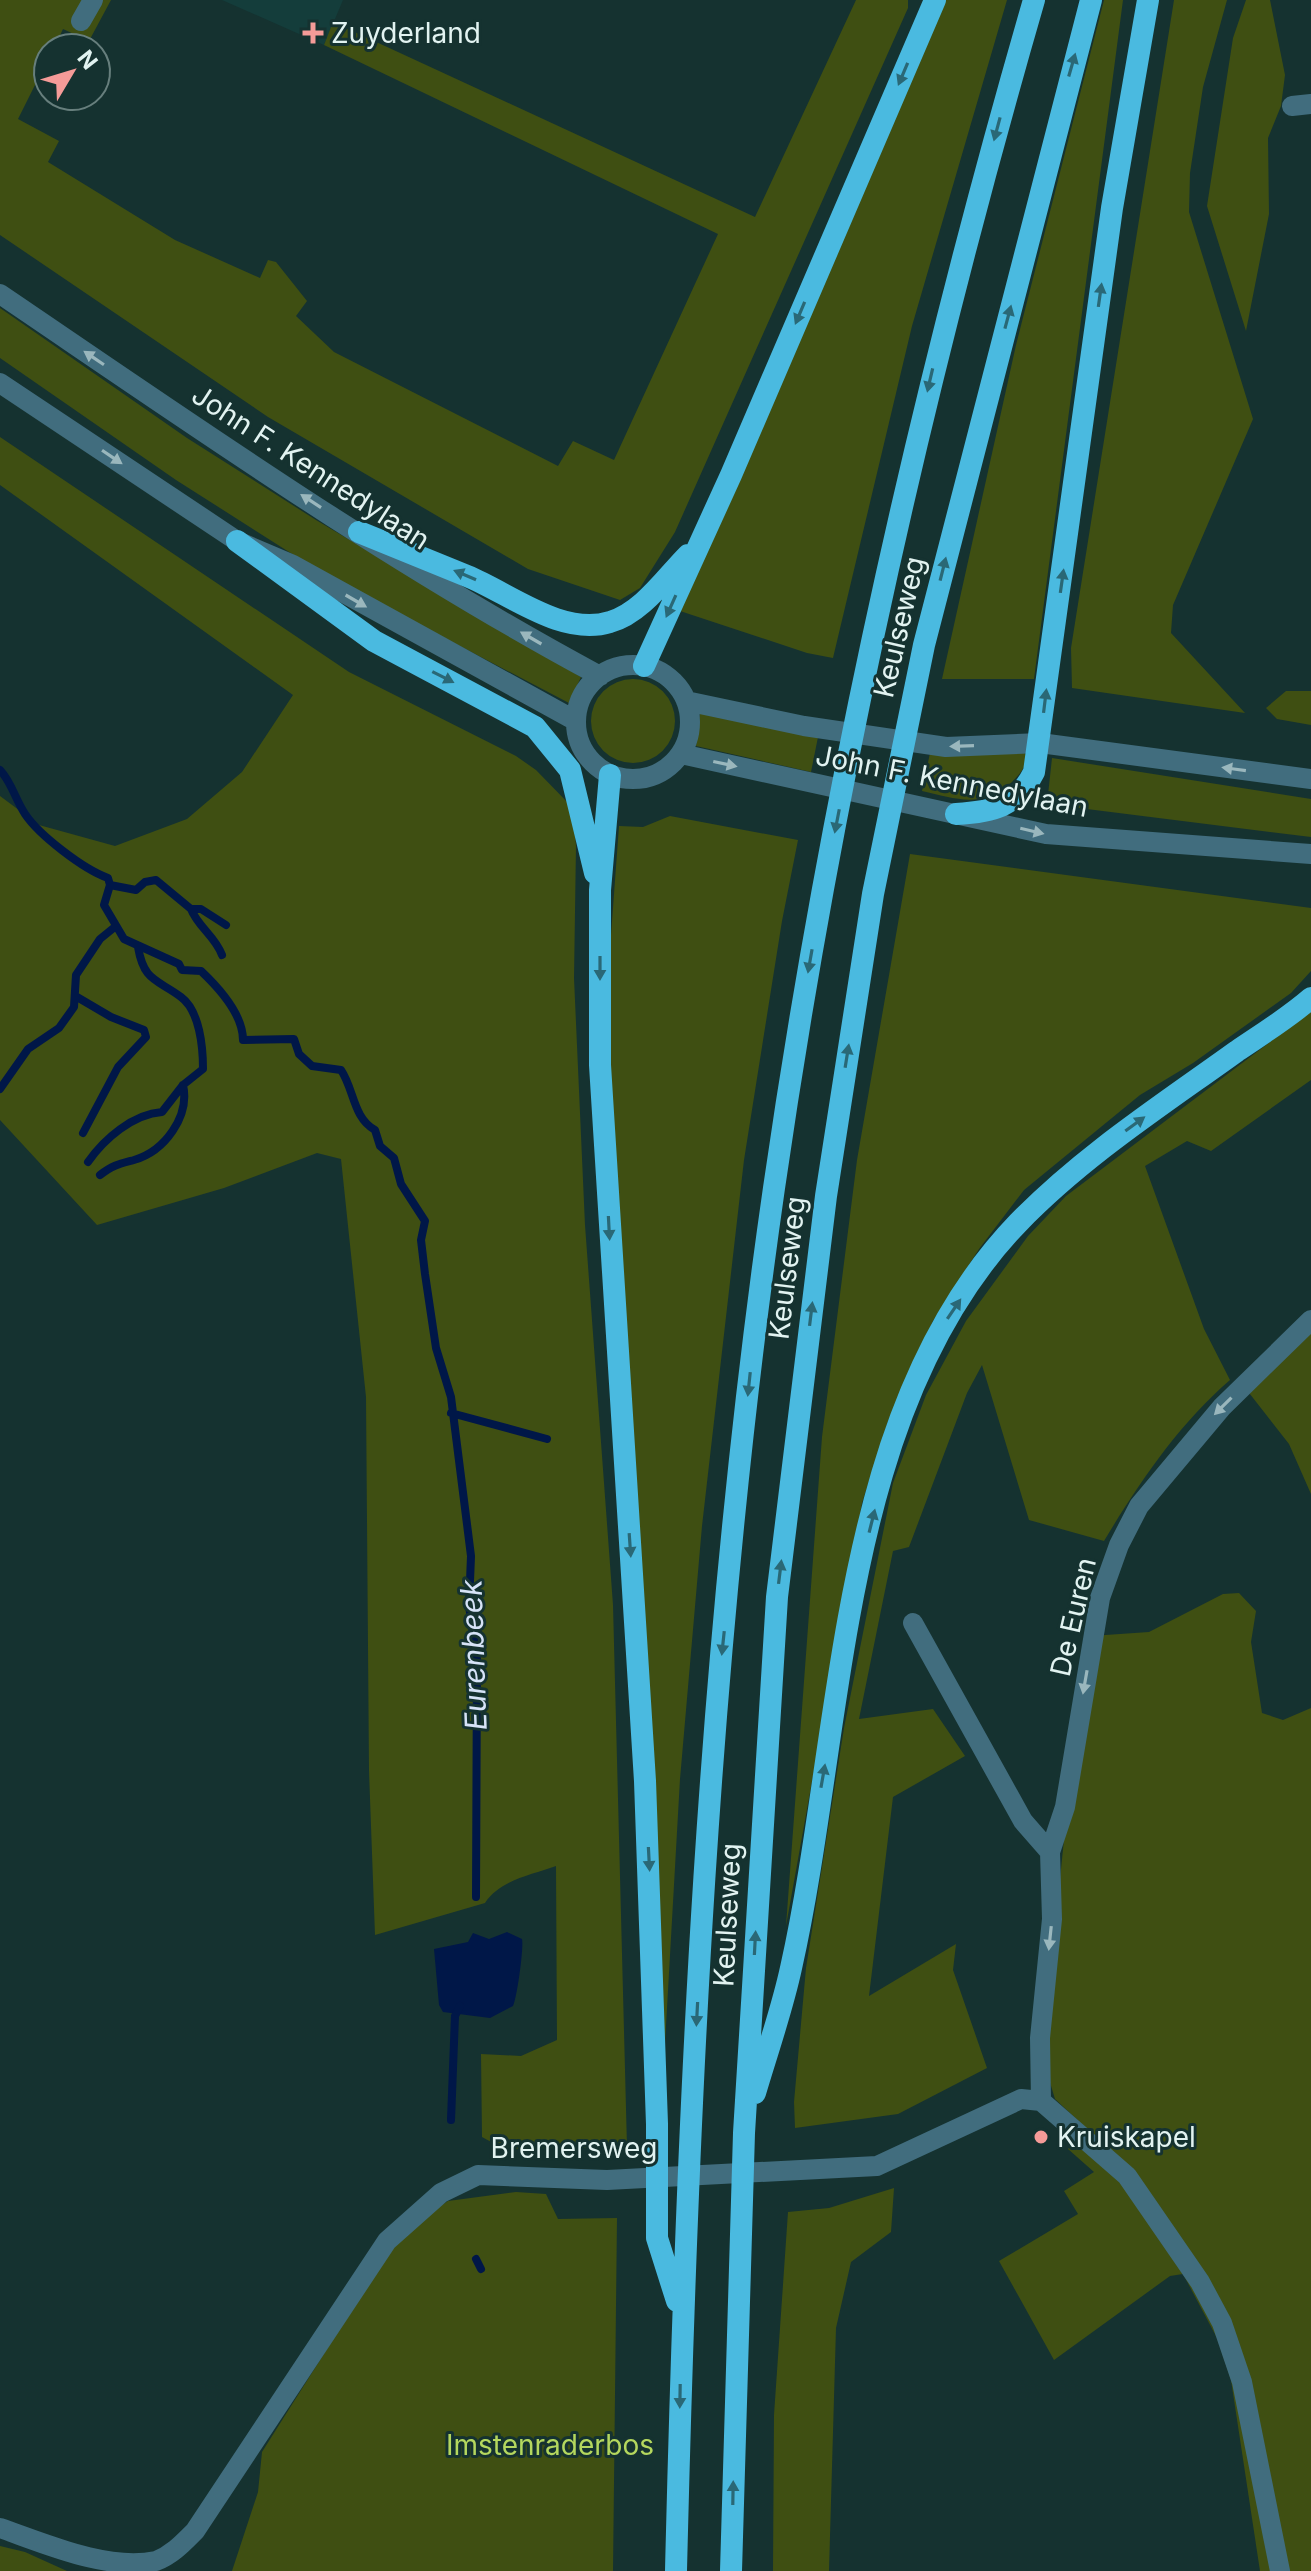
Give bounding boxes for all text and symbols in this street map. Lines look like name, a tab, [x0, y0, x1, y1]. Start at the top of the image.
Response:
place label: Zuyderland	[331, 16, 481, 50]
marker: Zuyderland	[302, 22, 324, 44]
north arrow	[32, 32, 112, 112]
text: N	[72, 45, 103, 74]
one-way arrow	[1067, 53, 1079, 78]
one-way arrow	[897, 63, 910, 86]
one-way arrow	[991, 116, 1003, 141]
one-way arrow	[1094, 282, 1107, 307]
one-way arrow	[794, 301, 807, 325]
one-way arrow	[1003, 305, 1015, 330]
one-way arrow	[83, 350, 104, 365]
one-way arrow	[923, 368, 936, 393]
street label: John F. Kennedylaan	[186, 377, 436, 557]
one-way arrow	[101, 450, 122, 465]
one-way arrow	[300, 493, 321, 508]
street label: Keulseweg	[866, 553, 932, 701]
one-way arrow	[938, 557, 950, 582]
one-way arrow	[1055, 568, 1068, 593]
one-way arrow	[453, 569, 477, 582]
one-way arrow	[345, 594, 367, 608]
one-way arrow	[664, 594, 678, 617]
one-way arrow	[520, 631, 542, 645]
one-way arrow	[432, 670, 455, 683]
one-way arrow	[1039, 688, 1052, 713]
street label: John F. Kennedylaan	[813, 738, 1091, 824]
one-way arrow	[949, 740, 974, 753]
one-way arrow	[713, 758, 738, 771]
one-way arrow	[1221, 762, 1246, 775]
one-way arrow	[830, 809, 843, 834]
one-way arrow	[1019, 825, 1044, 838]
one-way arrow	[804, 949, 816, 974]
one-way arrow	[594, 956, 606, 981]
one-way arrow	[841, 1043, 854, 1068]
one-way arrow	[1125, 1117, 1145, 1133]
street label: Keulseweg	[761, 1195, 813, 1341]
one-way arrow	[603, 1216, 616, 1241]
one-way arrow	[947, 1298, 962, 1319]
one-way arrow	[805, 1301, 818, 1326]
one-way arrow	[743, 1372, 756, 1397]
one-way arrow	[1215, 1396, 1233, 1415]
one-way arrow	[866, 1509, 878, 1534]
one-way arrow	[624, 1533, 637, 1558]
street label: De Euren	[1043, 1554, 1103, 1680]
one-way arrow	[773, 1559, 786, 1584]
water label: Eurenbeek	[452, 1578, 494, 1731]
one-way arrow	[716, 1631, 729, 1656]
one-way arrow	[1079, 1670, 1091, 1695]
one-way arrow	[818, 1764, 830, 1789]
street label: Keulseweg	[706, 1842, 748, 1988]
one-way arrow	[643, 1847, 656, 1872]
one-way arrow	[1044, 1926, 1057, 1951]
one-way arrow	[749, 1930, 762, 1955]
one-way arrow	[690, 2002, 703, 2027]
place label: Kruiskapel	[1057, 2120, 1196, 2154]
marker: Kruiskapel	[1032, 2128, 1050, 2146]
street label: Bremersweg	[491, 2131, 657, 2165]
one-way arrow	[674, 2384, 686, 2409]
park label: Imstenraderbos	[446, 2428, 654, 2462]
one-way arrow	[727, 2480, 739, 2505]

